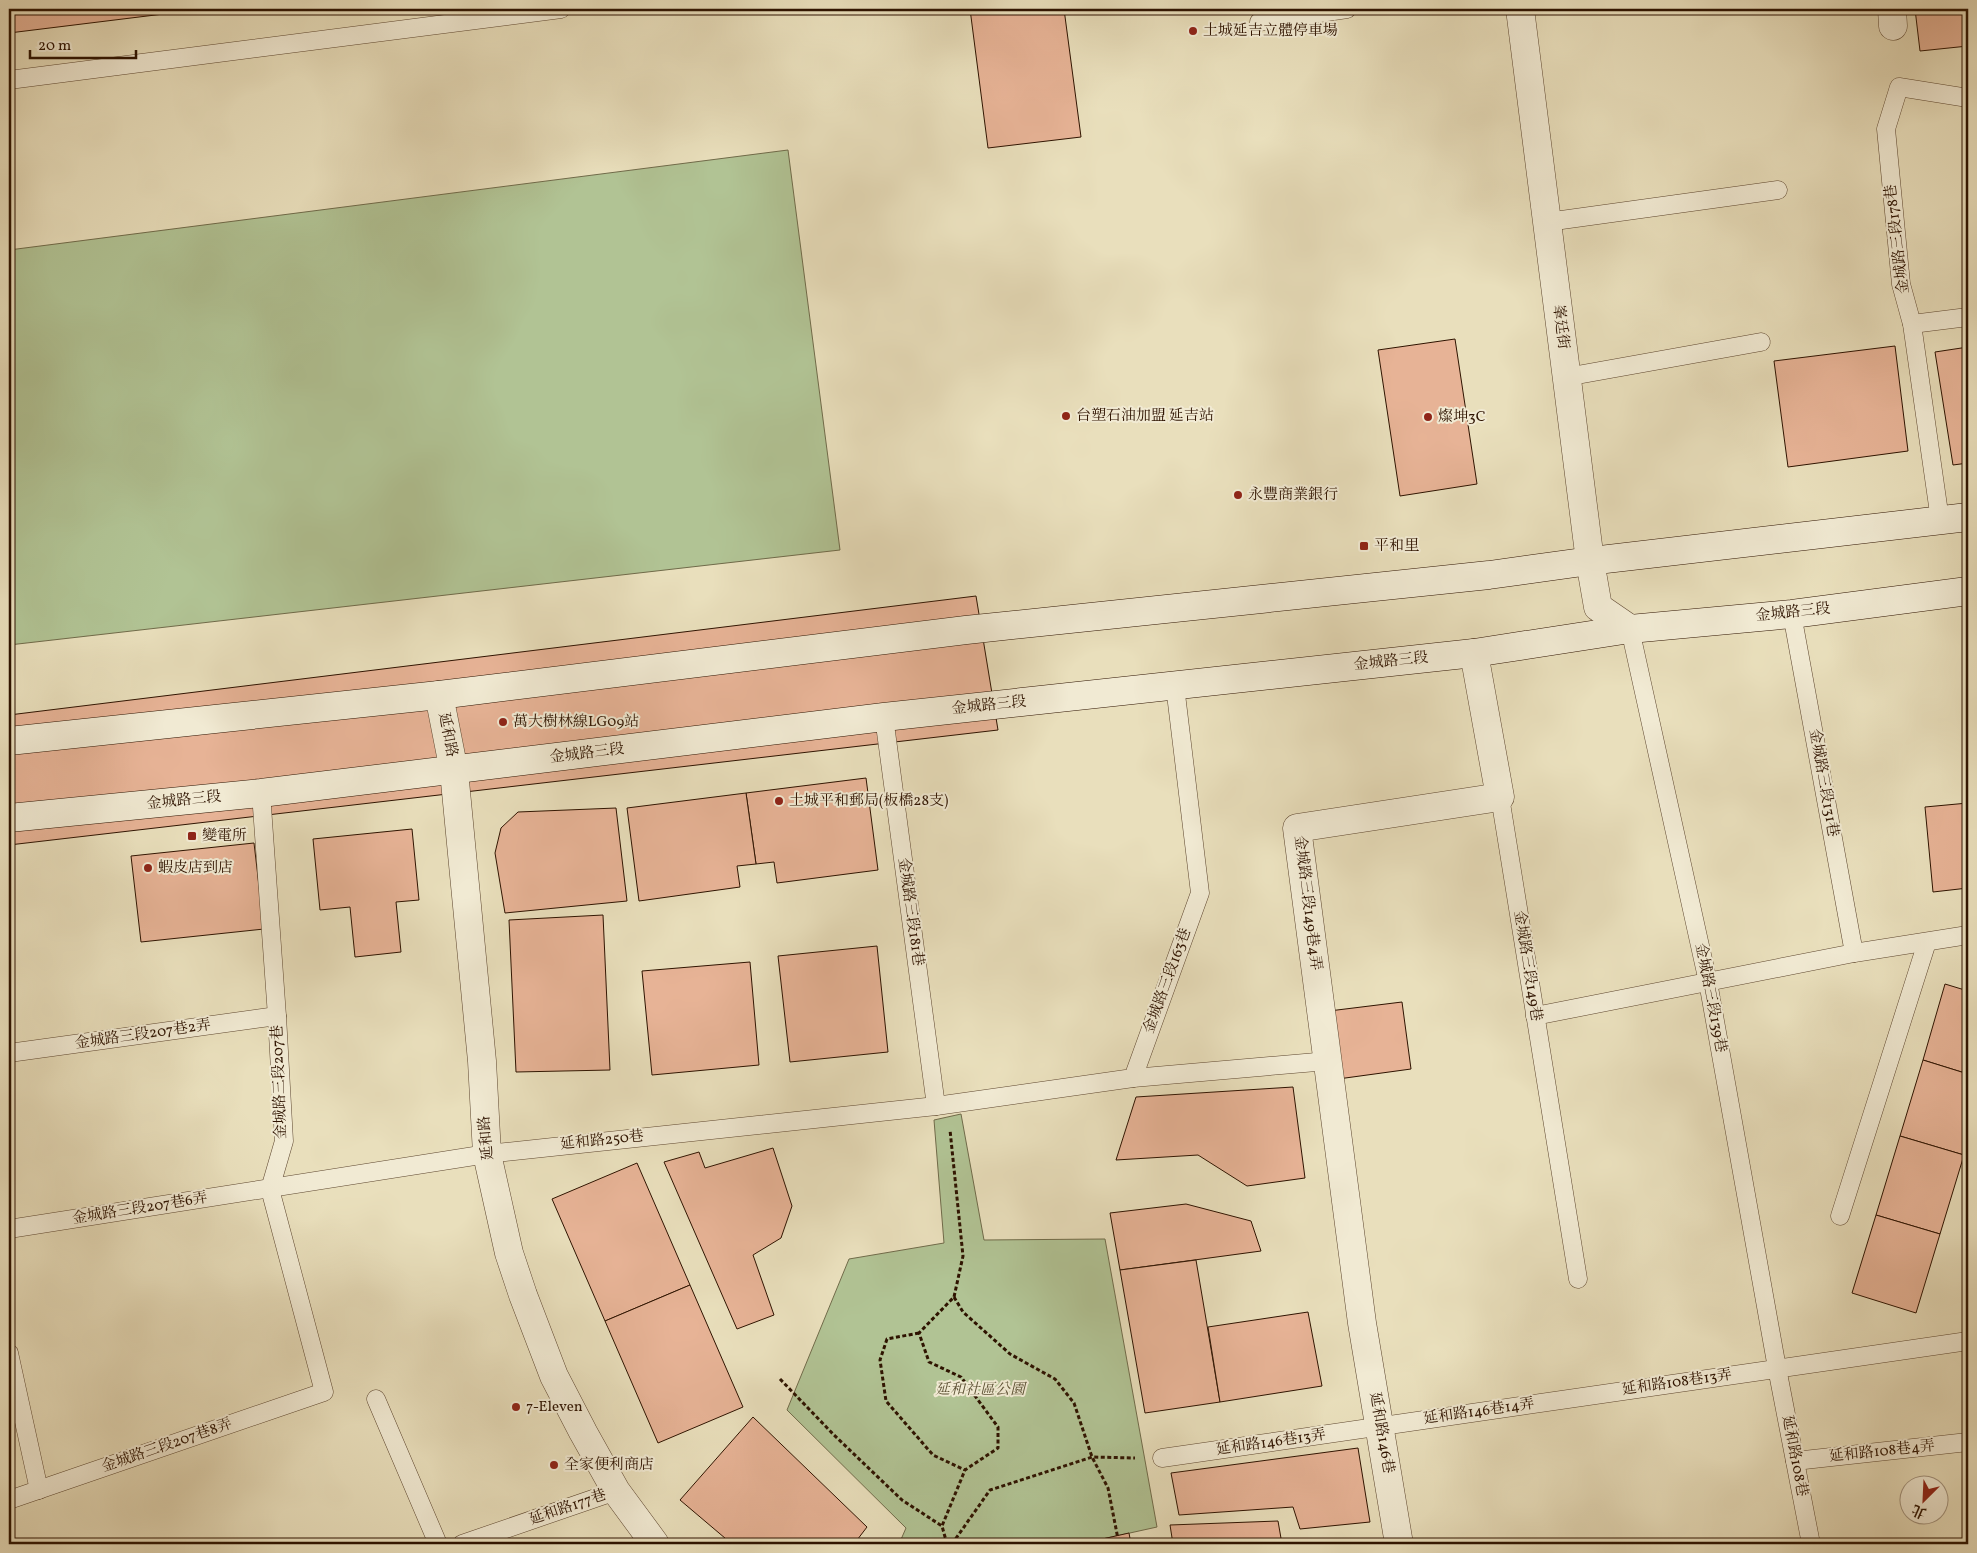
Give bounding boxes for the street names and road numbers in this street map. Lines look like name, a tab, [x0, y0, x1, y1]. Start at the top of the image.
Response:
street label: 金城路三段178巷	[1881, 183, 1915, 295]
street label: 峯廷街	[1547, 303, 1573, 351]
street label: 金城路三段	[1755, 599, 1831, 627]
street label: 金城路三段	[1353, 648, 1429, 676]
street label: 金城路三段	[951, 692, 1027, 720]
street label: 延和路	[432, 711, 462, 759]
street label: 金城路三段131巷	[1803, 727, 1843, 839]
street label: 金城路三段	[548, 739, 626, 769]
street label: 金城路三段	[146, 787, 222, 815]
street label: 金城路三段149巷4弄	[1288, 834, 1326, 972]
street label: 金城路三段181巷	[892, 856, 928, 968]
street label: 金城路三段149巷	[1508, 909, 1546, 1023]
street label: 金城路三段163巷	[1139, 925, 1197, 1037]
street label: 金城路三段139巷	[1689, 942, 1731, 1054]
street label: 金城路三段207巷2弄	[74, 1015, 212, 1055]
street label: 金城路三段207巷	[268, 1025, 292, 1139]
street label: 延和路	[475, 1115, 499, 1161]
street label: 延和路250巷	[559, 1126, 645, 1156]
street label: 金城路三段207巷6弄	[71, 1188, 209, 1230]
street label: 延和路108巷13弄	[1621, 1365, 1733, 1401]
street label: 延和路146巷	[1364, 1391, 1398, 1475]
street label: 延和路146巷14弄	[1422, 1394, 1536, 1430]
street label: 金城路三段207巷8弄	[99, 1414, 235, 1478]
street label: 延和路108巷	[1776, 1414, 1812, 1498]
street label: 延和路146巷13弄	[1215, 1425, 1327, 1461]
street label: 延和路108巷4弄	[1828, 1436, 1936, 1468]
street label: 延和路177巷	[527, 1485, 609, 1531]

